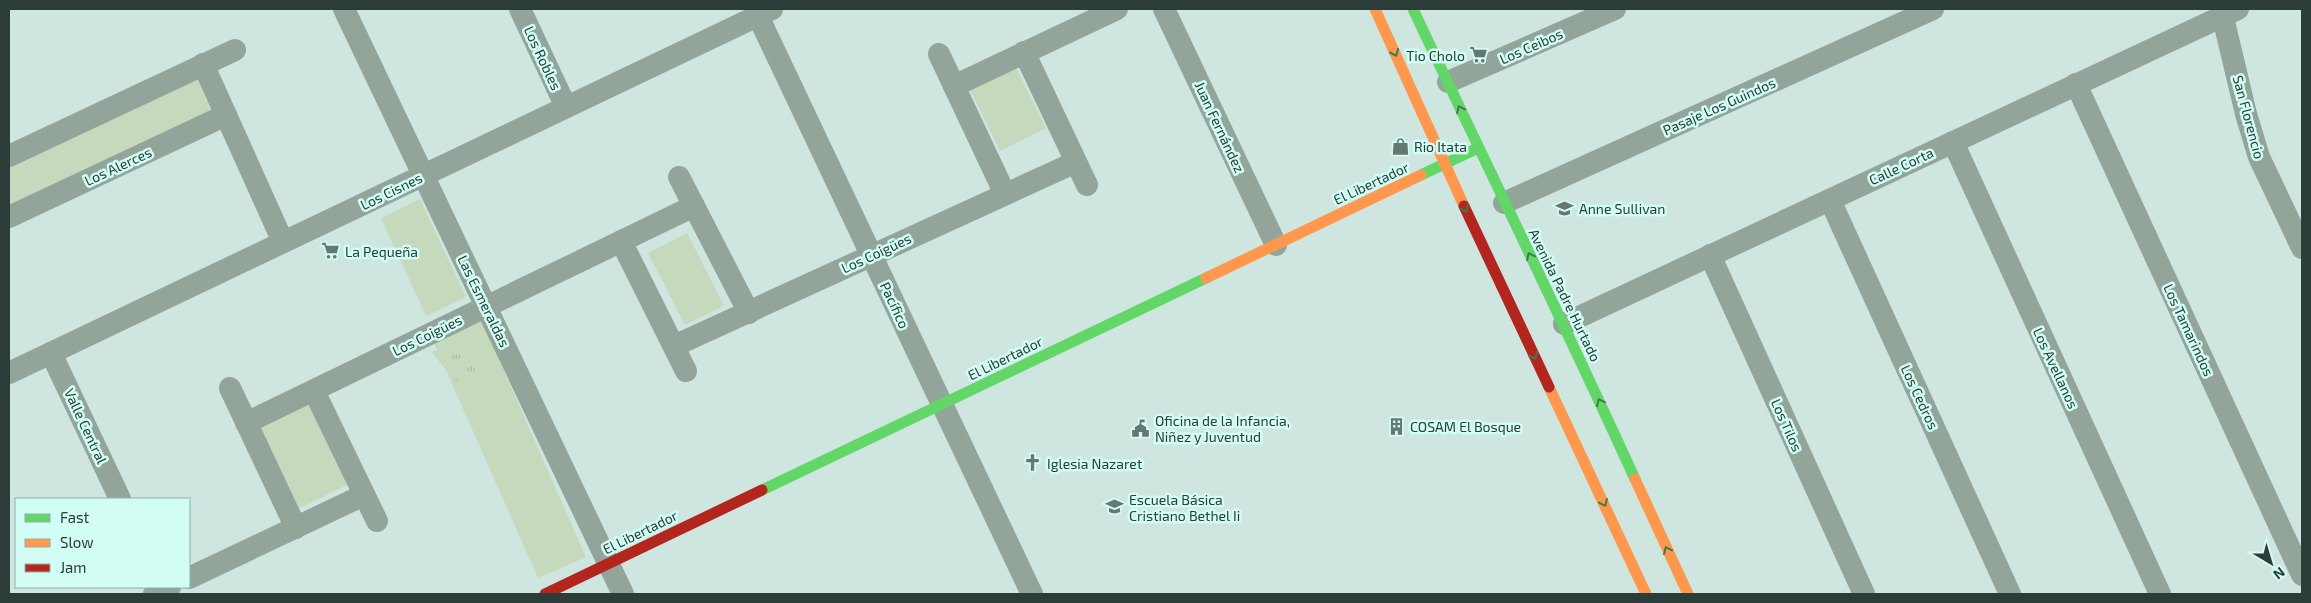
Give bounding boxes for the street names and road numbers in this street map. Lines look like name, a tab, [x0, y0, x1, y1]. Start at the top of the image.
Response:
street label: Los Robles	[521, 23, 565, 93]
street label: Los Ceibos	[1497, 25, 1565, 67]
street label: Pasaje Los Guindos	[1660, 73, 1778, 139]
street label: San Florencio	[2230, 73, 2268, 161]
street label: Juan Fernández	[1191, 79, 1249, 175]
street label: Los Alerces	[82, 143, 154, 189]
street label: Calle Corta	[1866, 144, 1936, 188]
street label: El Libertador	[1331, 158, 1412, 208]
street label: Los Cisnes	[357, 169, 425, 213]
street label: Avenida Padre Hurtado	[1525, 226, 1605, 364]
street label: Los Coigües	[838, 229, 914, 277]
street label: Las Esmeraldas	[454, 252, 514, 350]
street label: Pacífico	[877, 279, 913, 331]
street label: Los Tamarindos	[2160, 281, 2218, 379]
street label: Los Coigües	[389, 311, 465, 359]
street label: Los Avellanos	[2030, 325, 2082, 411]
street label: El Libertador	[965, 332, 1046, 383]
street label: Los Cedros	[1898, 362, 1942, 432]
street label: Valle Central	[61, 386, 111, 467]
street label: Los Tilos	[1768, 396, 1806, 454]
street label: El Libertador	[600, 506, 681, 557]

